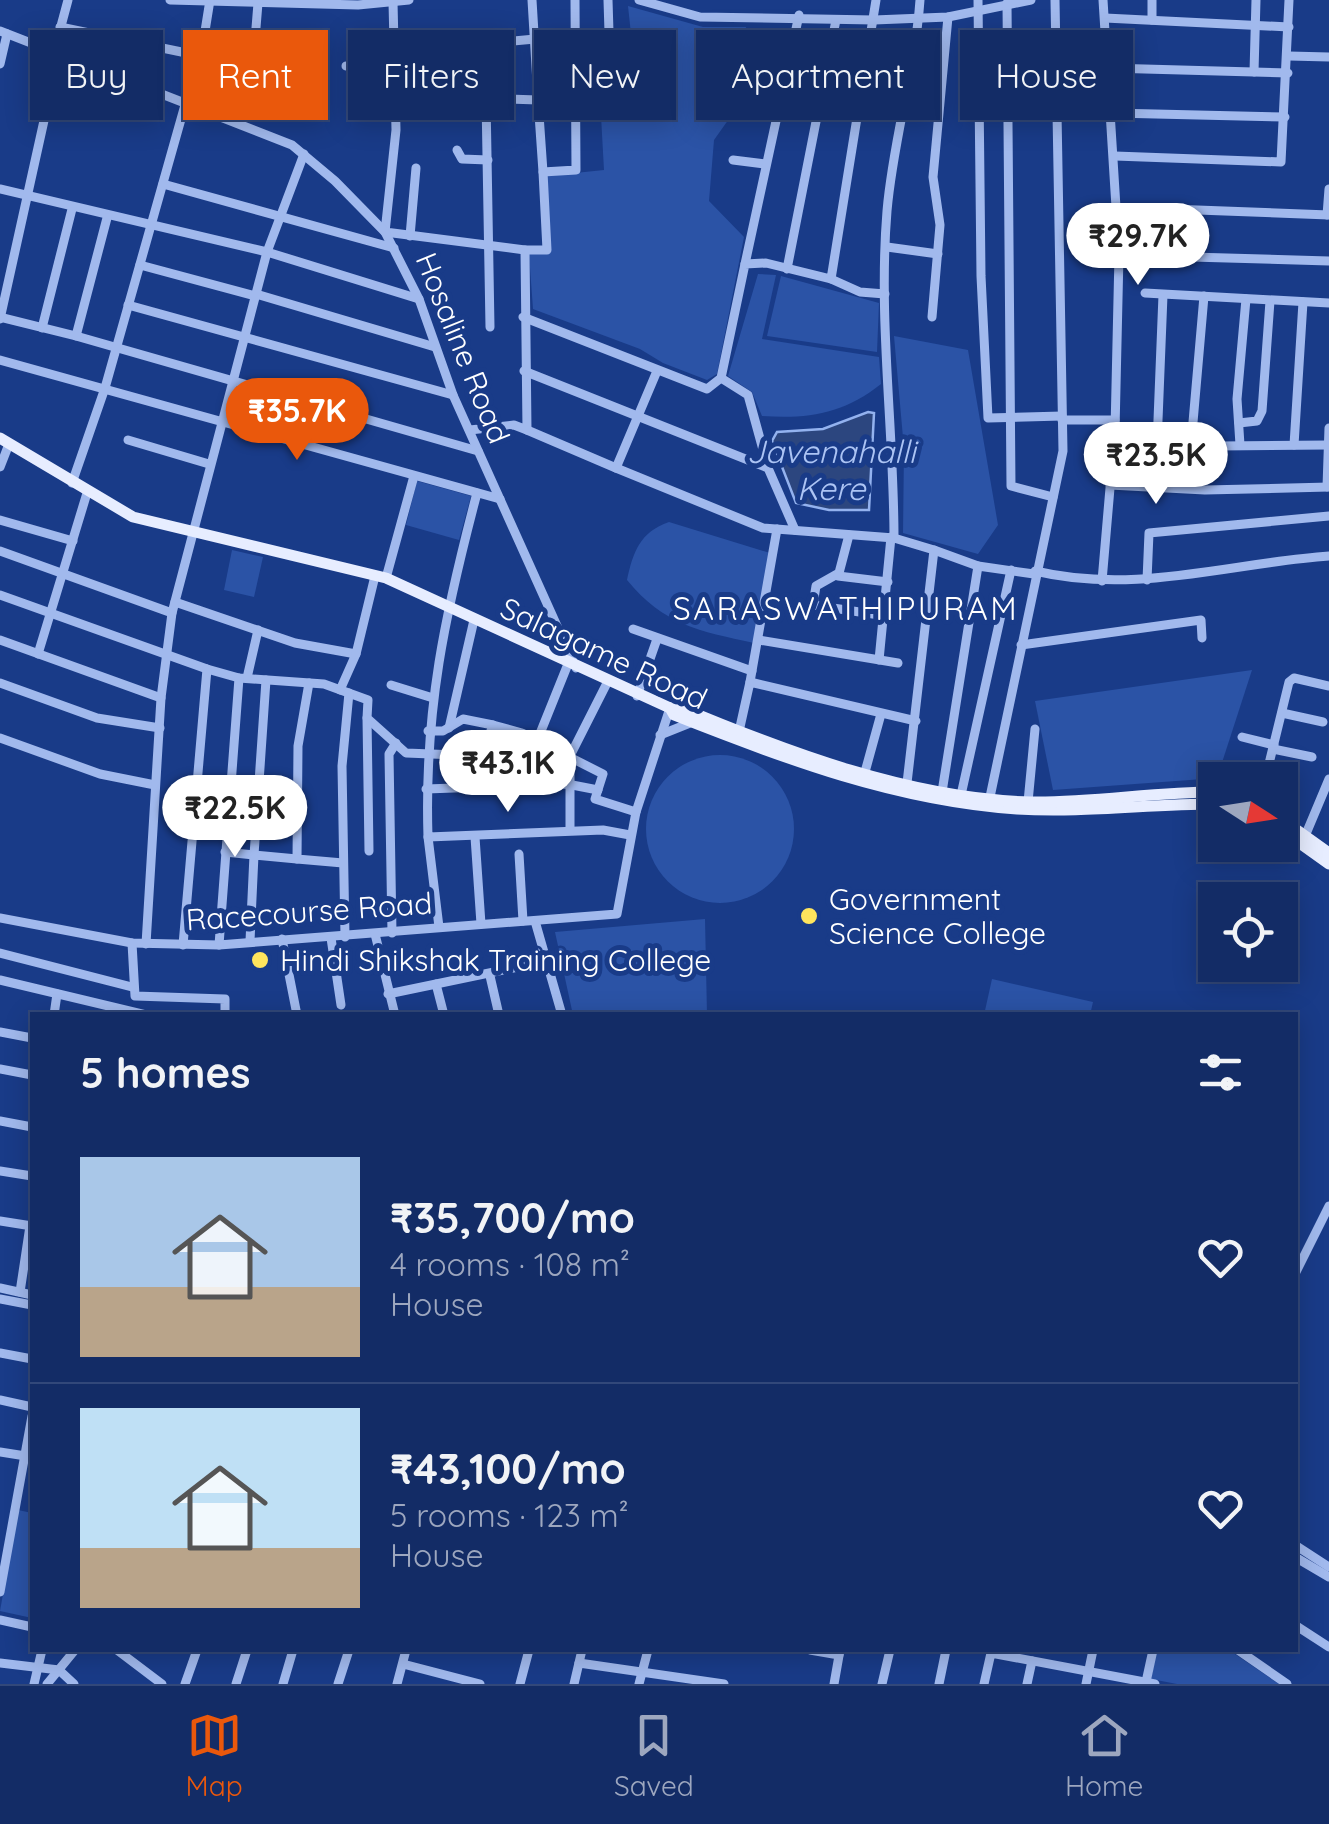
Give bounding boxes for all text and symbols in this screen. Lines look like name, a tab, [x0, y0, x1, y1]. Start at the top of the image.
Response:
chip: Buy	[30, 30, 163, 120]
chip: Rent	[183, 30, 328, 120]
chip: Filters	[348, 30, 514, 120]
chip: New	[534, 30, 676, 120]
chip: Apartment	[696, 30, 940, 120]
chip: House	[960, 30, 1133, 120]
pin: ₹29.7K	[1057, 203, 1219, 288]
text: ₹29.7K	[1088, 215, 1188, 255]
street label: Hosaline Road	[407, 247, 519, 449]
pin: ₹35.7K	[216, 378, 378, 463]
text: ₹35.7K	[248, 390, 346, 430]
pin: ₹23.5K	[1075, 422, 1237, 507]
water label: Javenahalli Kere	[746, 431, 919, 508]
text: ₹23.5K	[1106, 434, 1206, 474]
street label: Salagame Road	[495, 588, 713, 718]
district label: SARASWATHIPURAM	[673, 588, 1019, 628]
pin: ₹43.1K	[427, 730, 589, 815]
text: ₹43.1K	[461, 742, 555, 782]
north arrow	[1198, 762, 1298, 862]
map controls	[1198, 762, 1298, 982]
pin: ₹22.5K	[154, 775, 316, 860]
text: ₹22.5K	[184, 787, 286, 827]
place label: Government Science College	[829, 880, 1046, 952]
button: locate	[1198, 882, 1298, 982]
street label: Racecourse Road	[185, 883, 433, 939]
marker: Government Science College	[798, 905, 820, 927]
place label: Hindi Shikshak Training College	[280, 941, 711, 979]
marker: Hindi Shikshak Training College	[249, 949, 271, 971]
icon: filters	[1193, 1045, 1248, 1100]
text: 5 homes	[80, 1046, 251, 1099]
text: ₹35,700/mo	[390, 1191, 635, 1244]
icon: home	[160, 1197, 280, 1317]
icon: heart	[1193, 1230, 1248, 1285]
text: 4 rooms · 108 m²	[390, 1244, 630, 1284]
text: House	[390, 1284, 484, 1324]
text: ₹43,100/mo	[390, 1442, 626, 1495]
icon: home	[160, 1448, 280, 1568]
icon: heart	[1193, 1481, 1248, 1536]
text: 5 rooms · 123 m²	[390, 1495, 629, 1535]
text: House	[390, 1535, 484, 1575]
tab: Map	[186, 1708, 243, 1803]
tab: Saved	[614, 1708, 694, 1803]
tab: Home	[1065, 1708, 1143, 1803]

